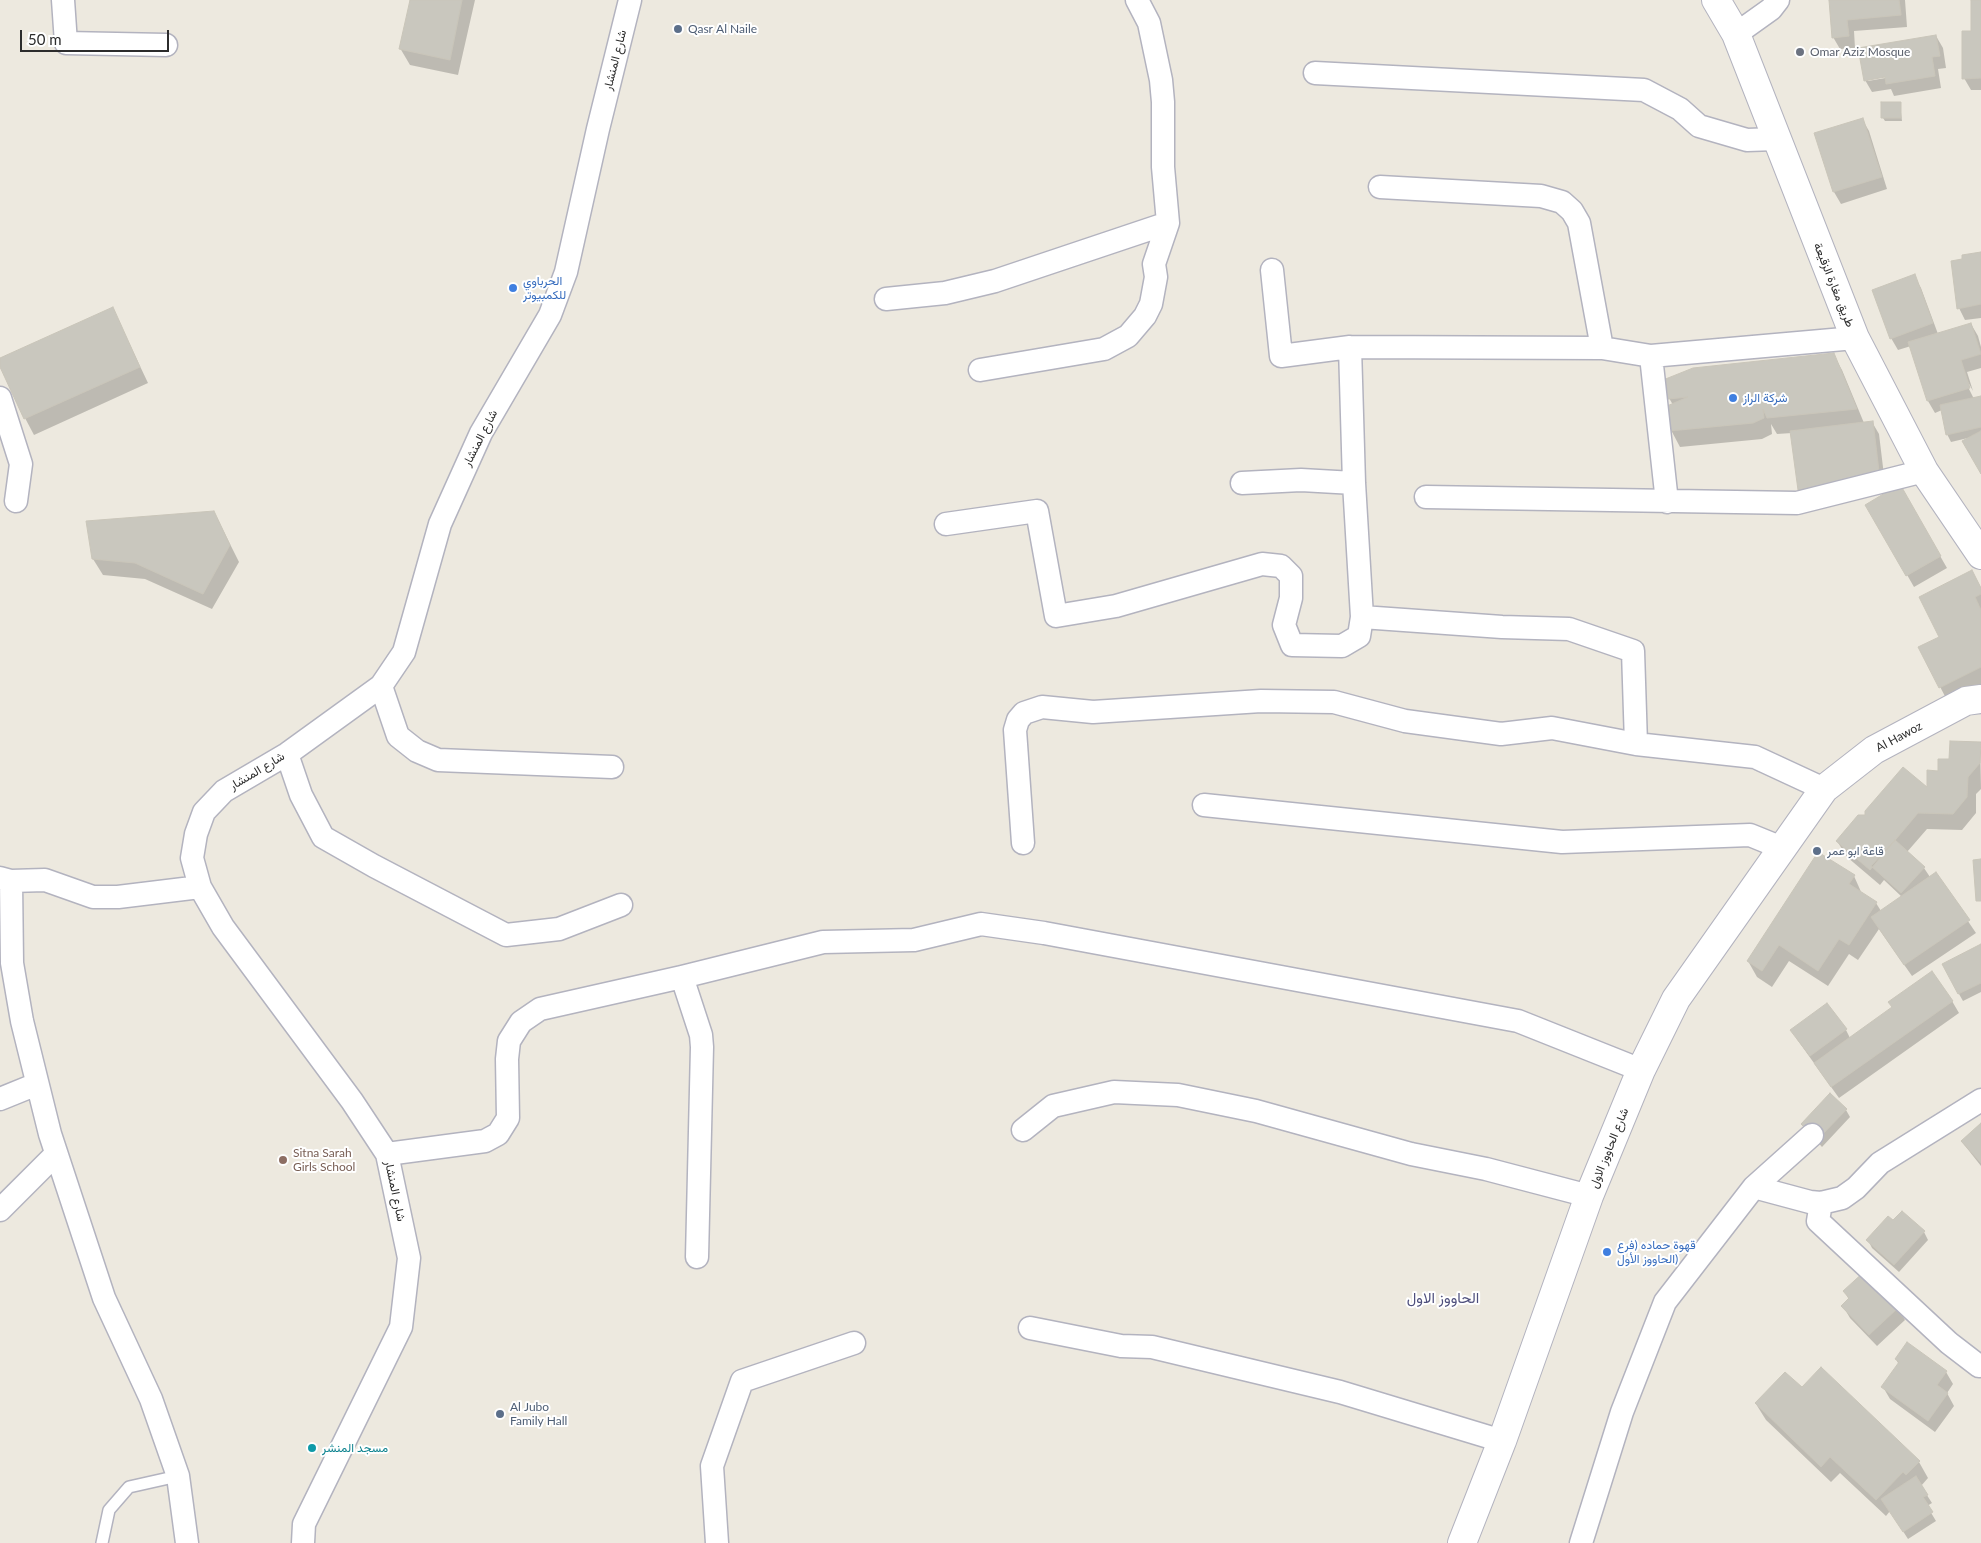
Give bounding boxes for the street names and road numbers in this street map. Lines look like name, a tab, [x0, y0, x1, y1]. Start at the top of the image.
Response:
street label: شارع المنشار	[601, 28, 629, 92]
street label: طريق مغارة الزقيعة	[1811, 241, 1857, 329]
street label: شارع المنشار	[460, 407, 500, 469]
street label: Al Hawoz	[1873, 719, 1925, 755]
street label: شارع المنشار	[227, 749, 287, 793]
street label: شارع الحاووز الاول	[1586, 1106, 1632, 1190]
street label: شارع المنشار	[382, 1159, 408, 1223]

